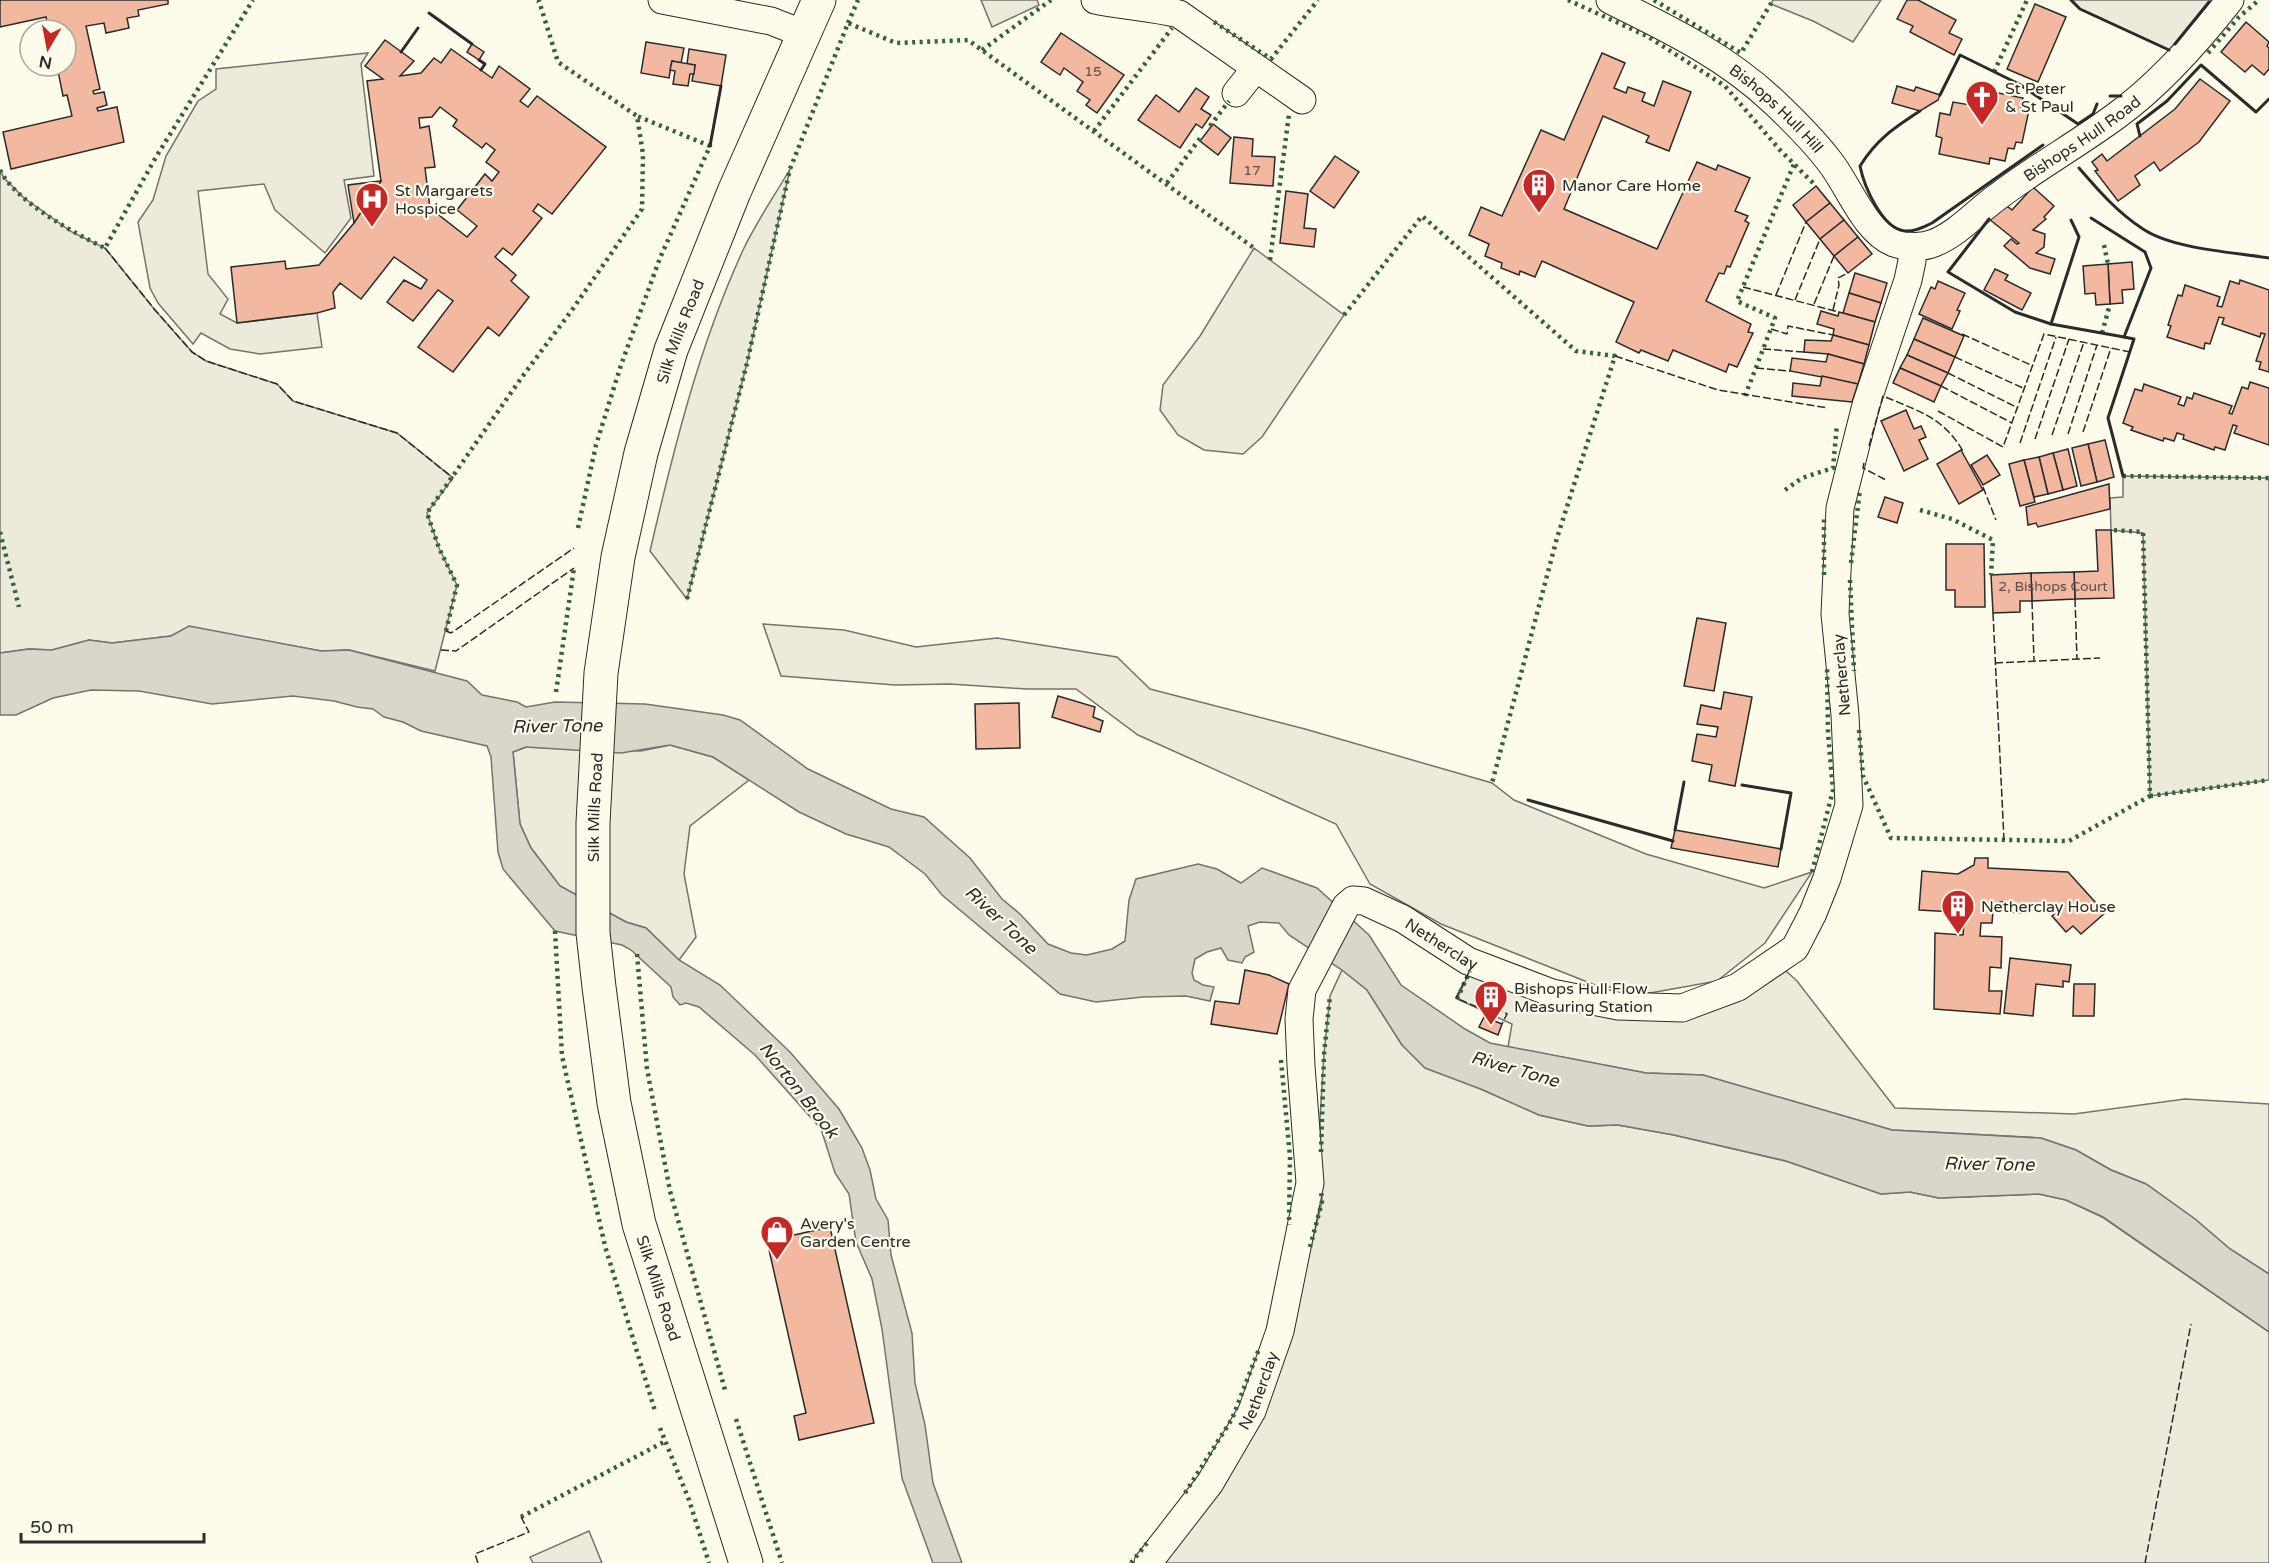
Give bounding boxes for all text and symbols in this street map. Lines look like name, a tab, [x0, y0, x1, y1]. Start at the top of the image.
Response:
north arrow	[18, 18, 78, 78]
text: N	[38, 51, 54, 73]
street label: Bishops Hull Hill	[1725, 60, 1827, 157]
house number: 15	[1084, 63, 1102, 80]
church icon: St Peter & St Paul	[1964, 79, 2000, 126]
place label: St Peter & St Paul	[2005, 79, 2074, 117]
street label: Bishops Hull Road	[2020, 92, 2145, 186]
house number: 17	[1243, 162, 1261, 179]
building icon: Manor Care Home	[1521, 167, 1557, 214]
place label: Manor Care Home	[1562, 176, 1701, 196]
hospital icon: St Margarets Hospice	[354, 181, 390, 228]
place label: St Margarets Hospice	[395, 181, 493, 219]
street label: Silk Mills Road	[653, 277, 709, 386]
house number: 2, Bishops Court	[1998, 578, 2108, 595]
street label: Netherclay	[1828, 633, 1856, 717]
water label: River Tone	[512, 714, 603, 738]
street label: Silk Mills Road	[584, 752, 608, 862]
water label: River Tone	[960, 881, 1042, 959]
building icon: Netherclay House	[1940, 888, 1976, 935]
place label: Netherclay House	[1981, 897, 2116, 917]
street label: Netherclay	[1401, 914, 1481, 975]
building icon: Bishops Hull Flow Measuring Station	[1473, 979, 1509, 1026]
place label: Bishops Hull Flow Measuring Station	[1514, 979, 1653, 1017]
water label: Norton Brook	[755, 1038, 844, 1143]
water label: River Tone	[1469, 1046, 1562, 1092]
water label: River Tone	[1944, 1152, 2035, 1176]
shop icon: Avery's Garden Centre	[759, 1214, 795, 1261]
place label: Avery's Garden Centre	[800, 1214, 911, 1252]
street label: Silk Mills Road	[632, 1233, 685, 1344]
street label: Netherclay	[1234, 1348, 1283, 1434]
scale bar	[21, 1506, 204, 1544]
text: 50 m	[30, 1516, 74, 1538]

